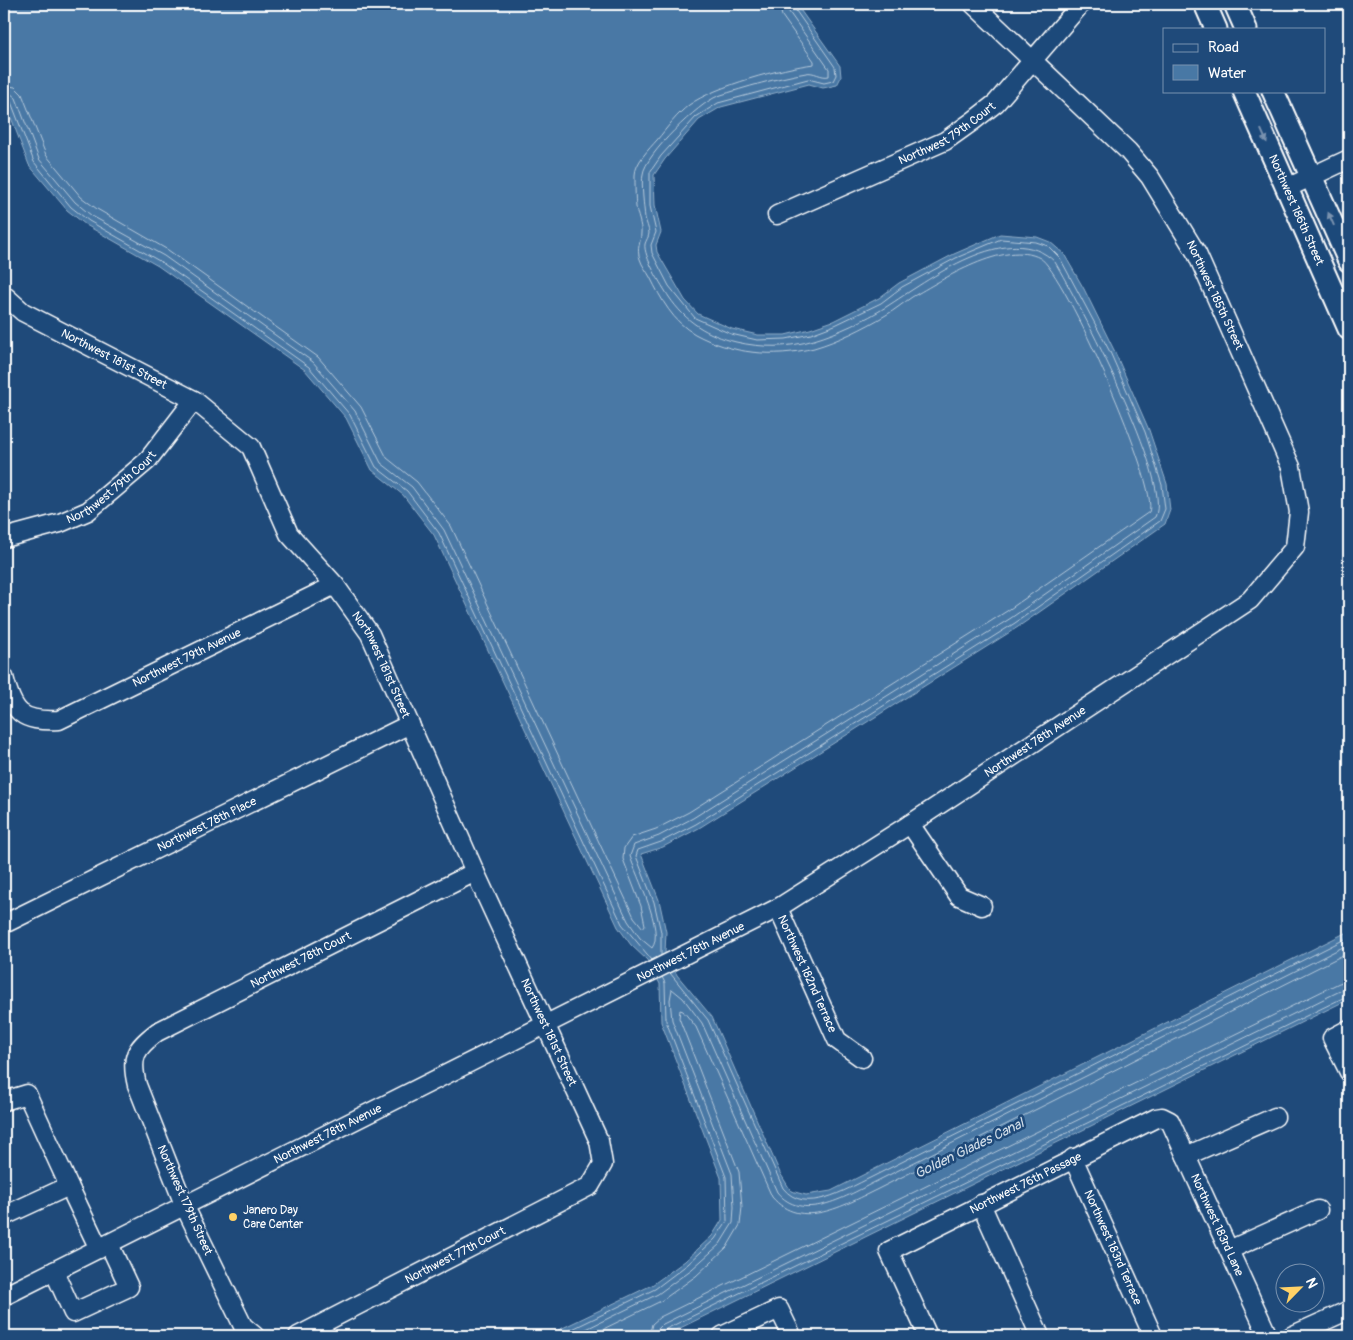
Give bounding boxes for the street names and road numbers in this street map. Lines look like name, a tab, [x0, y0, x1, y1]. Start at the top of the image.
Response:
street label: Northwest 79th Court	[896, 99, 999, 168]
street label: Northwest 186th Street	[1265, 152, 1327, 268]
street label: Northwest 185th Street	[1183, 238, 1247, 352]
street label: Northwest 181st Street	[58, 326, 170, 393]
street label: Northwest 79th Court	[64, 448, 160, 527]
street label: Northwest 181st Street	[348, 609, 413, 721]
street label: Northwest 79th Avenue	[130, 625, 244, 691]
street label: Northwest 78th Avenue	[982, 703, 1089, 781]
street label: Northwest 78th Place	[155, 794, 259, 855]
street label: Northwest 182nd Terrace	[774, 913, 840, 1035]
street label: Northwest 78th Avenue	[634, 919, 747, 986]
street label: Northwest 78th Court	[248, 928, 354, 992]
street label: Northwest 181st Street	[517, 976, 580, 1089]
street label: Northwest 78th Avenue	[271, 1101, 384, 1168]
street label: Northwest 179th Street	[153, 1143, 216, 1258]
street label: Northwest 76th Passage	[967, 1149, 1084, 1218]
street label: Northwest 183rd Lane	[1187, 1171, 1247, 1279]
street label: Northwest 183rd Terrace	[1080, 1188, 1145, 1307]
street label: Northwest 77th Court	[402, 1224, 508, 1287]

